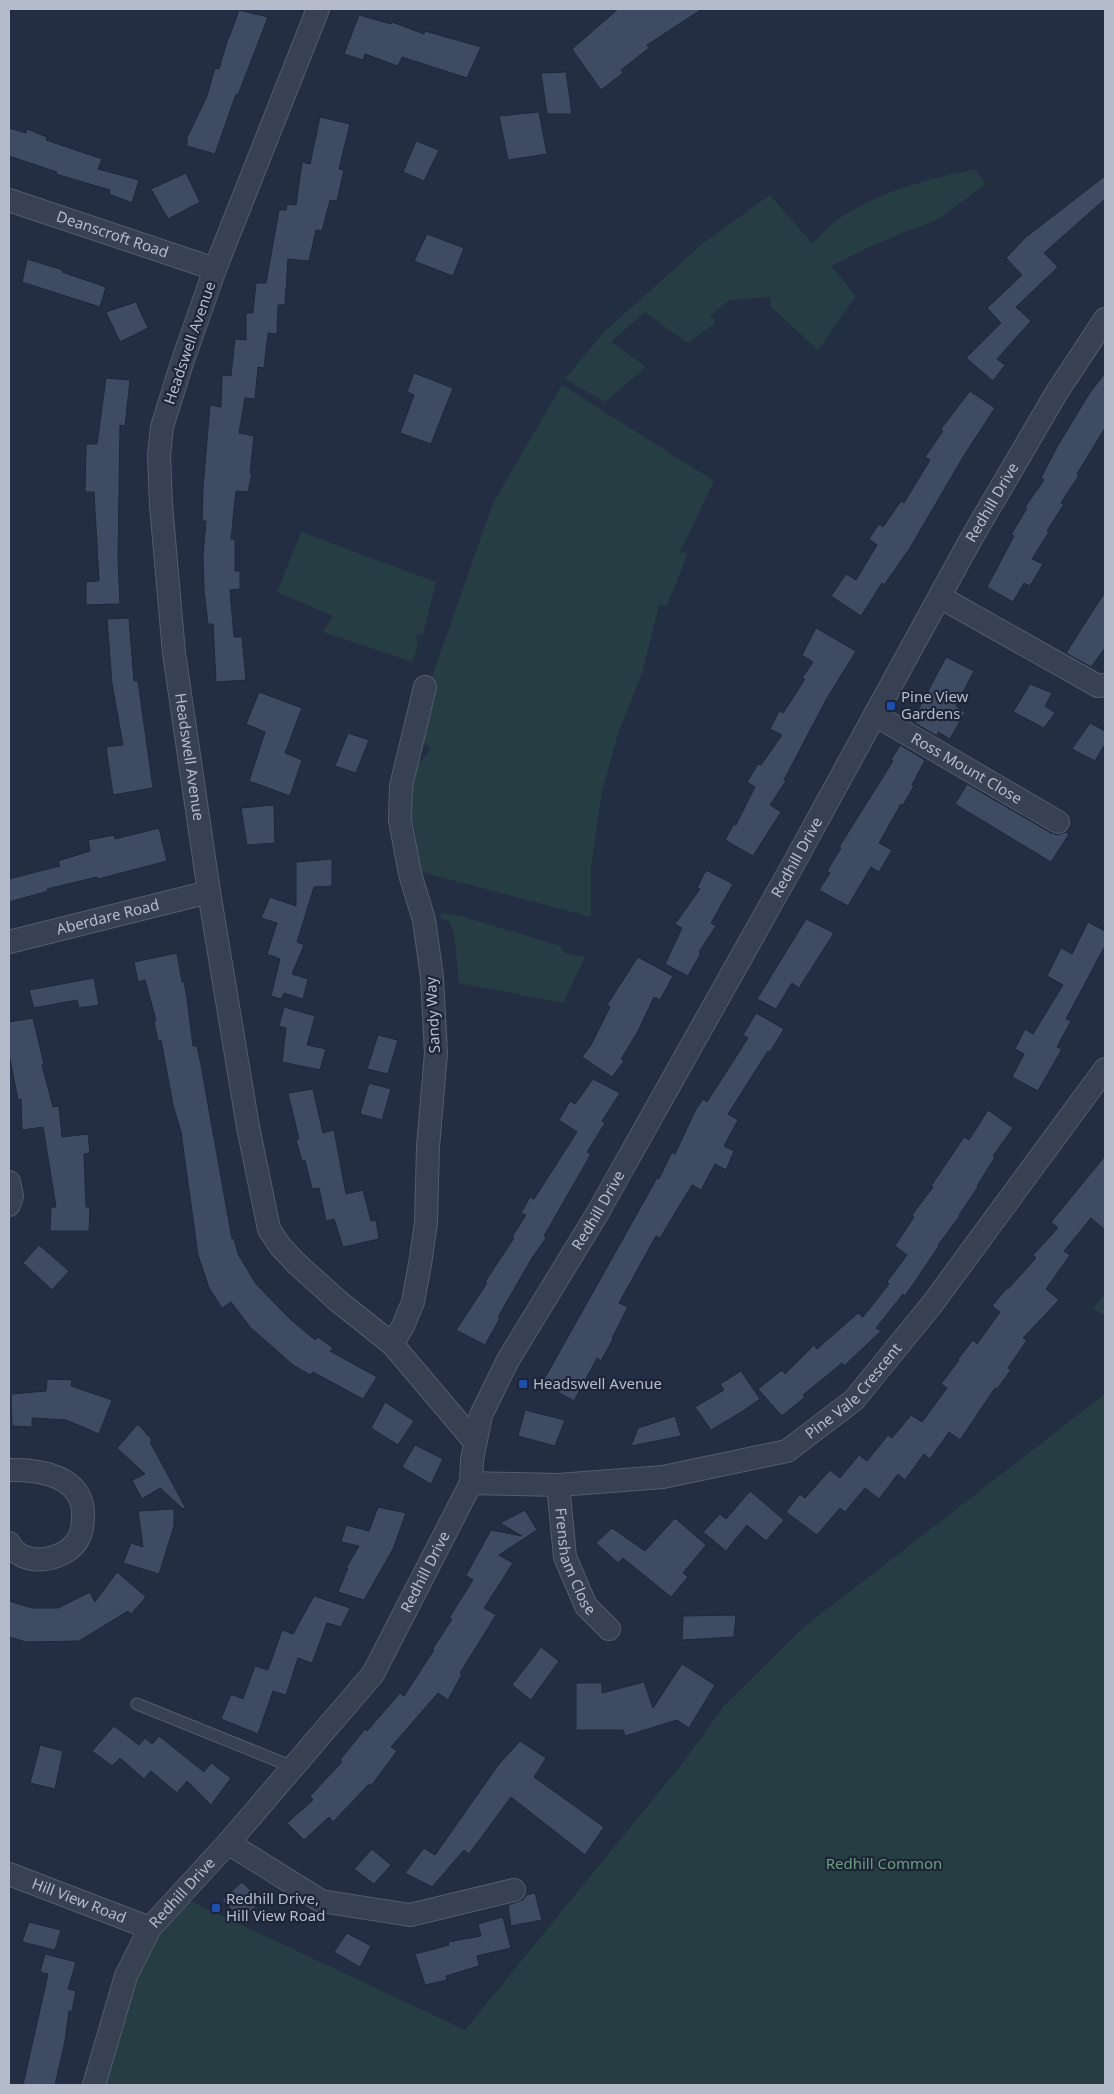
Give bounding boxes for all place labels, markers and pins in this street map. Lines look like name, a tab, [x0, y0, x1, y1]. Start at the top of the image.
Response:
place label: Pine View Gardens	[901, 686, 969, 723]
marker: Pine View Gardens	[885, 700, 897, 712]
place label: Headswell Avenue	[533, 1373, 662, 1393]
marker: Headswell Avenue	[517, 1378, 529, 1390]
place label: Redhill Drive, Hill View Road	[226, 1888, 325, 1925]
marker: Redhill Drive, Hill View Road	[210, 1902, 222, 1914]

